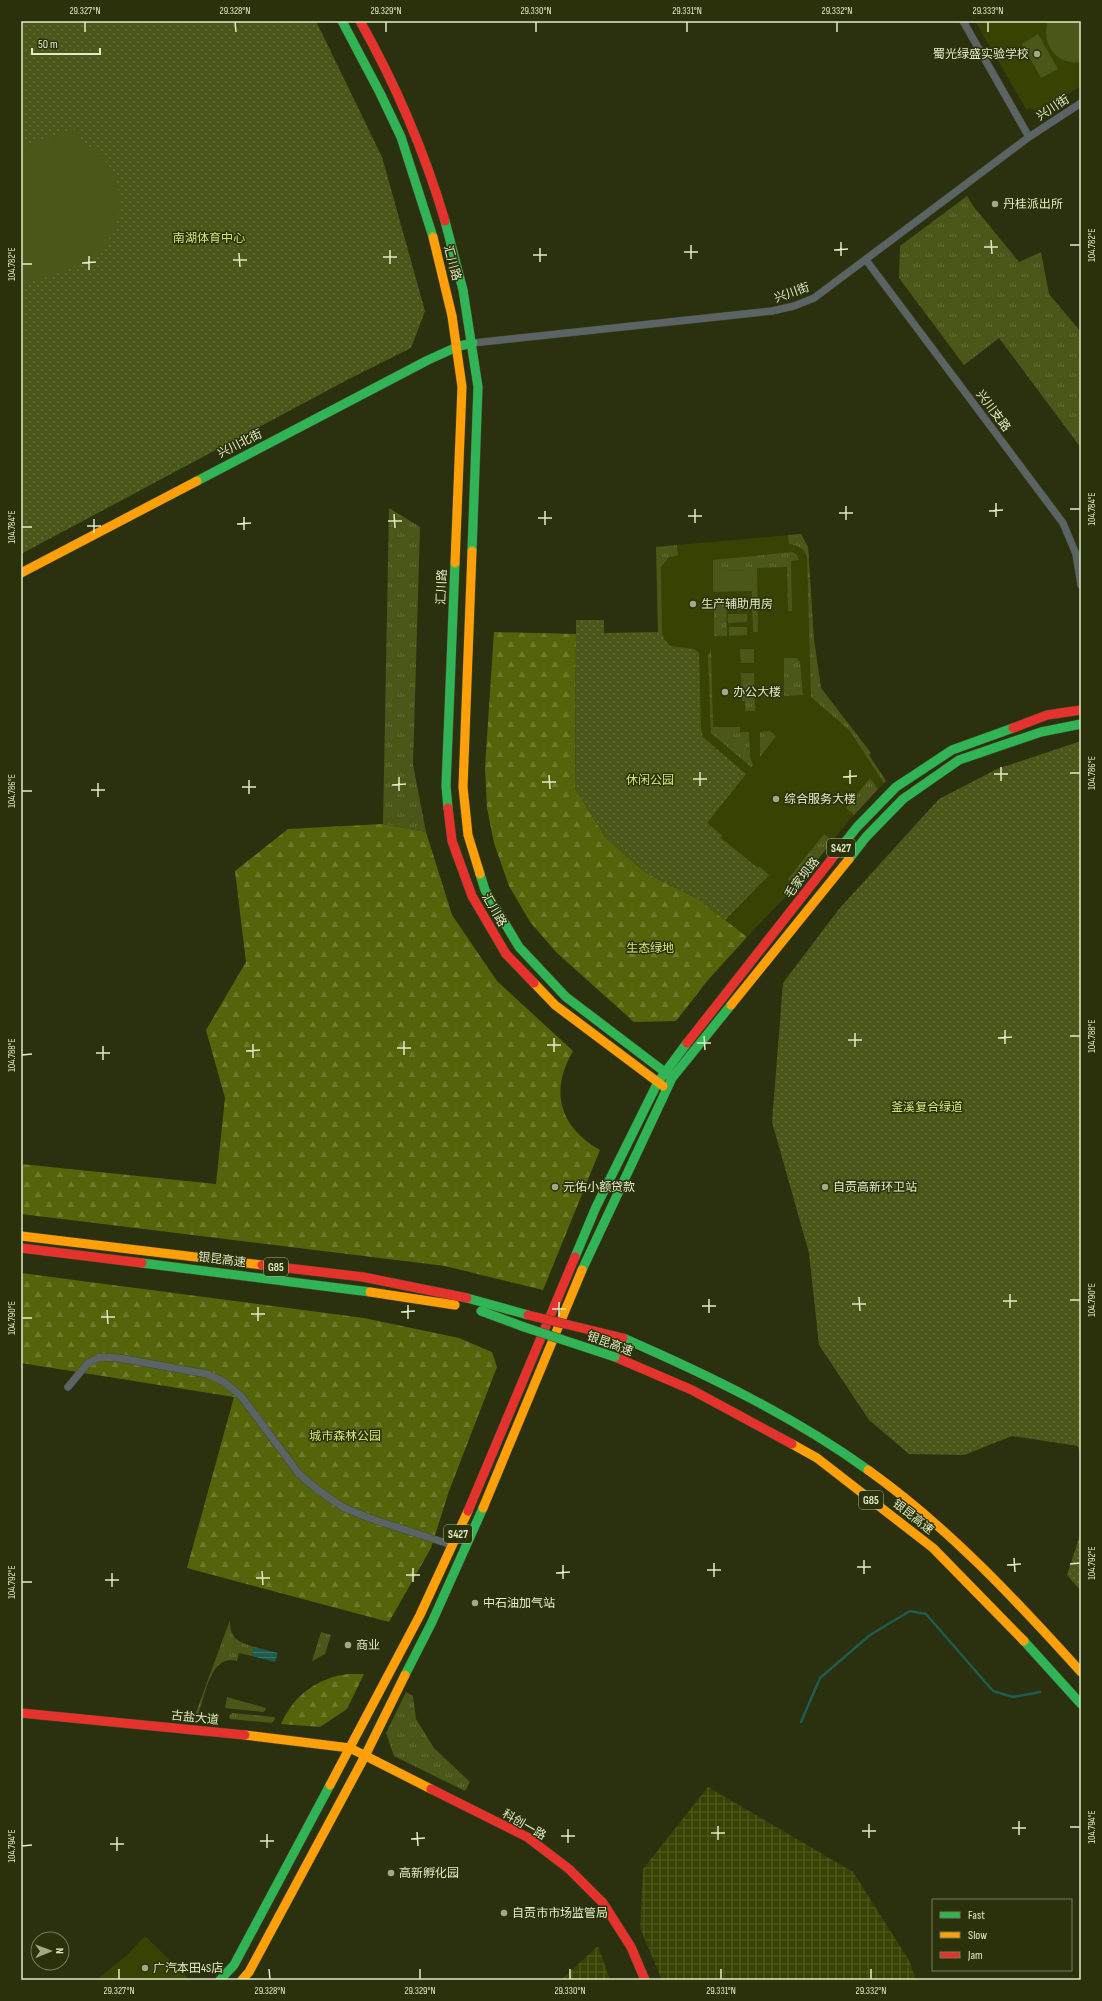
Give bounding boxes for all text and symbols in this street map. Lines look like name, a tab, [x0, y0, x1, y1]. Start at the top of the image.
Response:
text: 29.327°N	[70, 5, 100, 17]
text: 29.328°N	[220, 5, 250, 17]
text: 29.329°N	[370, 5, 402, 17]
text: 29.330°N	[520, 5, 552, 17]
text: 29.331°N	[672, 5, 702, 17]
text: 29.332°N	[822, 5, 852, 17]
text: 29.333°N	[973, 5, 1003, 17]
scale bar	[32, 30, 100, 56]
text: 50 m	[38, 37, 58, 52]
place label: 蜀光绿盛实验学校	[933, 47, 1029, 62]
marker: 蜀光绿盛实验学校	[1032, 49, 1042, 59]
street label: 兴川街	[1034, 92, 1072, 124]
place label: 丹桂派出所	[1003, 197, 1063, 212]
marker: 丹桂派出所	[990, 199, 1000, 209]
text: 104.782°E	[1086, 228, 1098, 262]
park label: 南湖体育中心	[173, 231, 245, 246]
street label: 汇川路	[440, 244, 464, 282]
text: 104.782°E	[6, 247, 18, 281]
street label: 兴川街	[773, 280, 811, 306]
street label: 兴川支路	[973, 387, 1013, 435]
street label: 兴川北街	[215, 426, 265, 462]
text: 104.784°E	[1086, 492, 1098, 526]
text: 104.784°E	[6, 510, 18, 544]
street label: 汇川路	[434, 569, 450, 605]
place label: 生产辅助用房	[701, 597, 773, 612]
marker: 生产辅助用房	[688, 599, 698, 609]
place label: 办公大楼	[733, 685, 781, 700]
marker: 办公大楼	[720, 687, 730, 697]
text: 104.786°E	[1086, 756, 1098, 790]
park label: 休闲公园	[626, 773, 674, 788]
text: 104.786°E	[6, 774, 18, 808]
place label: 综合服务大楼	[784, 792, 856, 807]
marker: 综合服务大楼	[771, 794, 781, 804]
road number: S427	[827, 839, 855, 857]
street label: 毛家坝路	[781, 854, 823, 902]
street label: 汇川路	[479, 891, 509, 929]
park label: 生态绿地	[626, 941, 674, 956]
text: 104.788°E	[1086, 1019, 1098, 1053]
text: 104.788°E	[6, 1038, 18, 1072]
park label: 釜溪复合绿道	[891, 1100, 963, 1115]
place label: 元佑小额贷款	[563, 1180, 635, 1195]
place label: 自贡高新环卫站	[833, 1180, 917, 1195]
marker: 元佑小额贷款	[550, 1182, 560, 1192]
marker: 自贡高新环卫站	[820, 1182, 830, 1192]
street label: 银昆高速	[197, 1250, 247, 1270]
road number: G85	[264, 1258, 288, 1276]
text: 104.790°E	[1086, 1283, 1098, 1317]
text: 104.790°E	[6, 1301, 18, 1335]
street label: 银昆高速	[585, 1329, 635, 1359]
park label: 城市森林公园	[309, 1429, 381, 1444]
road number: G85	[859, 1491, 883, 1509]
street label: 银昆高速	[889, 1496, 937, 1538]
road number: S427	[444, 1525, 472, 1543]
text: 104.792°E	[1086, 1546, 1098, 1580]
text: 104.792°E	[6, 1565, 18, 1599]
place label: 中石油加气站	[483, 1596, 555, 1611]
marker: 中石油加气站	[470, 1598, 480, 1608]
place label: 商业	[356, 1638, 380, 1653]
marker: 商业	[343, 1640, 353, 1650]
street label: 古盐大道	[170, 1708, 220, 1728]
street label: 科创一路	[499, 1807, 549, 1843]
text: 104.794°E	[1086, 1810, 1098, 1844]
text: 104.794°E	[6, 1829, 18, 1863]
place label: 高新孵化园	[399, 1866, 459, 1881]
marker: 高新孵化园	[386, 1868, 396, 1878]
legend	[932, 1899, 1072, 1971]
place label: 自贡市市场监管局	[512, 1906, 608, 1921]
marker: 自贡市市场监管局	[499, 1908, 509, 1918]
text: Fast	[968, 1908, 985, 1923]
text: Slow	[968, 1928, 987, 1943]
north arrow	[30, 1931, 70, 1971]
text: N	[53, 1948, 66, 1954]
text: Jam	[967, 1948, 983, 1963]
place label: 广汽本田4S店	[153, 1961, 223, 1976]
marker: 广汽本田4S店	[140, 1963, 150, 1973]
text: 29.327°N	[104, 1985, 134, 1997]
text: 29.328°N	[255, 1985, 285, 1997]
text: 29.329°N	[404, 1985, 436, 1997]
text: 29.330°N	[554, 1985, 586, 1997]
text: 29.331°N	[706, 1985, 736, 1997]
text: 29.332°N	[856, 1985, 886, 1997]

